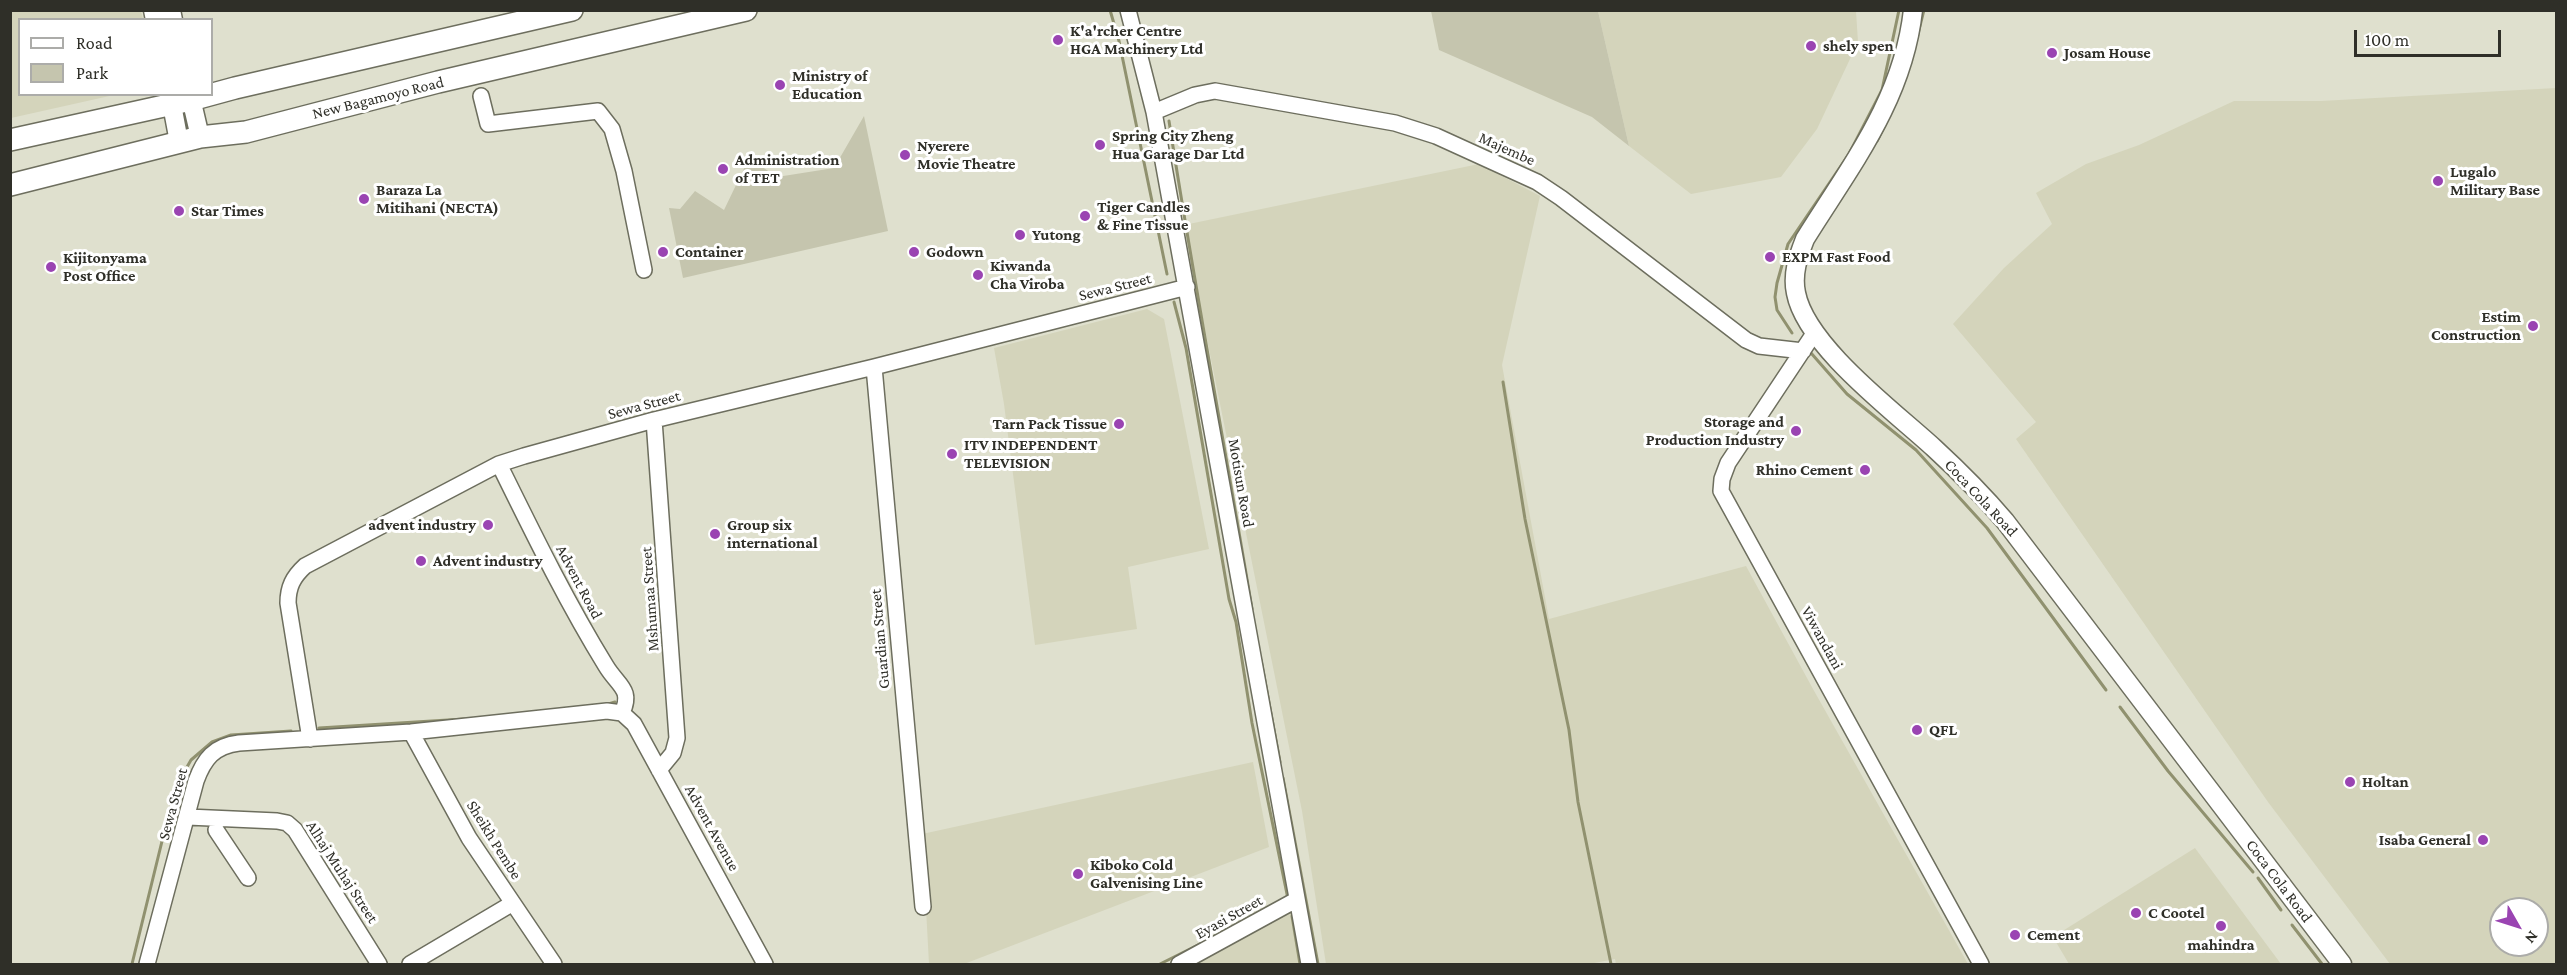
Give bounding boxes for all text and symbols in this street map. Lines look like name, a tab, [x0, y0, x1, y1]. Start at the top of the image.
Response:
legend	[18, 18, 213, 96]
scale bar	[2357, 18, 2504, 56]
place label: K'a'rcher Centre HGA Machinery Ltd	[1070, 21, 1203, 59]
text: 100 m	[2365, 30, 2409, 50]
text: Road	[76, 33, 113, 53]
marker: K'a'rcher Centre HGA Machinery Ltd	[1051, 33, 1065, 47]
place label: shely spen	[1823, 36, 1894, 56]
marker: shely spen	[1804, 39, 1818, 53]
place label: Josam House	[2064, 43, 2151, 63]
marker: Josam House	[2045, 46, 2059, 60]
text: Park	[76, 63, 108, 83]
place label: Ministry of Education	[792, 66, 868, 104]
street label: New Bagamoyo Road	[310, 72, 446, 124]
marker: Ministry of Education	[773, 78, 787, 92]
place label: Spring City Zheng Hua Garage Dar Ltd	[1112, 126, 1245, 164]
street label: Majembe	[1476, 128, 1538, 170]
place label: Nyerere Movie Theatre	[917, 136, 1015, 174]
marker: Spring City Zheng Hua Garage Dar Ltd	[1093, 138, 1107, 152]
marker: Nyerere Movie Theatre	[898, 148, 912, 162]
place label: Administration of TET	[735, 150, 839, 188]
marker: Administration of TET	[716, 162, 730, 176]
place label: Lugalo Military Base	[2450, 162, 2540, 200]
marker: Lugalo Military Base	[2431, 174, 2445, 188]
place label: Baraza La Mitihani (NECTA)	[376, 180, 499, 218]
marker: Baraza La Mitihani (NECTA)	[357, 192, 371, 206]
place label: Tiger Candles & Fine Tissue	[1097, 197, 1190, 235]
place label: Star Times	[191, 201, 264, 221]
marker: Star Times	[172, 204, 186, 218]
marker: Tiger Candles & Fine Tissue	[1078, 209, 1092, 223]
place label: Yutong	[1032, 225, 1081, 245]
marker: Yutong	[1013, 228, 1027, 242]
place label: Container	[675, 242, 743, 262]
place label: Godown	[926, 242, 984, 262]
marker: Container	[656, 245, 670, 259]
marker: Godown	[907, 245, 921, 259]
place label: EXPM Fast Food	[1782, 247, 1891, 267]
place label: Kijitonyama Post Office	[63, 248, 147, 286]
marker: EXPM Fast Food	[1763, 250, 1777, 264]
place label: Kiwanda Cha Viroba	[990, 256, 1064, 294]
marker: Kijitonyama Post Office	[44, 260, 58, 274]
marker: Kiwanda Cha Viroba	[971, 268, 985, 282]
street label: Sewa Street	[1077, 269, 1153, 305]
place label: Estim Construction	[2431, 307, 2521, 345]
marker: Estim Construction	[2526, 319, 2540, 333]
street label: Sewa Street	[606, 386, 682, 424]
place label: Storage and Production Industry	[1646, 412, 1784, 450]
place label: Tarn Pack Tissue	[992, 414, 1107, 434]
marker: Tarn Pack Tissue	[1112, 417, 1126, 431]
marker: Storage and Production Industry	[1789, 424, 1803, 438]
place label: ITV INDEPENDENT TELEVISION	[964, 435, 1098, 473]
street label: Motisun Road	[1224, 437, 1258, 529]
marker: ITV INDEPENDENT TELEVISION	[945, 447, 959, 461]
street label: Coca Cola Road	[1940, 455, 2022, 541]
place label: Rhino Cement	[1756, 460, 1853, 480]
marker: Rhino Cement	[1858, 463, 1872, 477]
place label: advent industry	[368, 515, 476, 535]
place label: Group six international	[727, 515, 818, 553]
marker: advent industry	[481, 518, 495, 532]
marker: Group six international	[708, 527, 722, 541]
street label: Advent Road	[551, 542, 607, 622]
street label: Mshumaa Street	[637, 546, 663, 652]
place label: Advent industry	[433, 551, 542, 571]
marker: Advent industry	[414, 554, 428, 568]
street label: Guardian Street	[866, 588, 894, 690]
street label: Viwandani	[1797, 603, 1847, 673]
place label: QFL	[1929, 720, 1957, 740]
marker: QFL	[1910, 723, 1924, 737]
street label: Sewa Street	[154, 766, 192, 842]
place label: Holtan	[2362, 772, 2409, 792]
marker: Holtan	[2343, 775, 2357, 789]
street label: Advent Avenue	[680, 781, 744, 875]
street label: Sheikh Pembe	[462, 797, 526, 883]
street label: Alhaj Muhaj Street	[302, 817, 382, 927]
place label: Isaba General	[2379, 830, 2471, 850]
marker: Isaba General	[2476, 833, 2490, 847]
street label: Coca Cola Road	[2242, 836, 2316, 926]
place label: Kiboko Cold Galvenising Line	[1090, 855, 1203, 893]
marker: Kiboko Cold Galvenising Line	[1071, 867, 1085, 881]
street label: Eyasi Street	[1192, 891, 1266, 943]
north arrow	[2489, 897, 2549, 957]
place label: C Cootel	[2148, 903, 2205, 923]
marker: C Cootel	[2129, 906, 2143, 920]
marker: mahindra	[2214, 919, 2228, 933]
place label: Cement	[2027, 925, 2080, 945]
marker: Cement	[2008, 928, 2022, 942]
text: N	[2522, 928, 2542, 947]
place label: mahindra	[2188, 935, 2254, 955]

